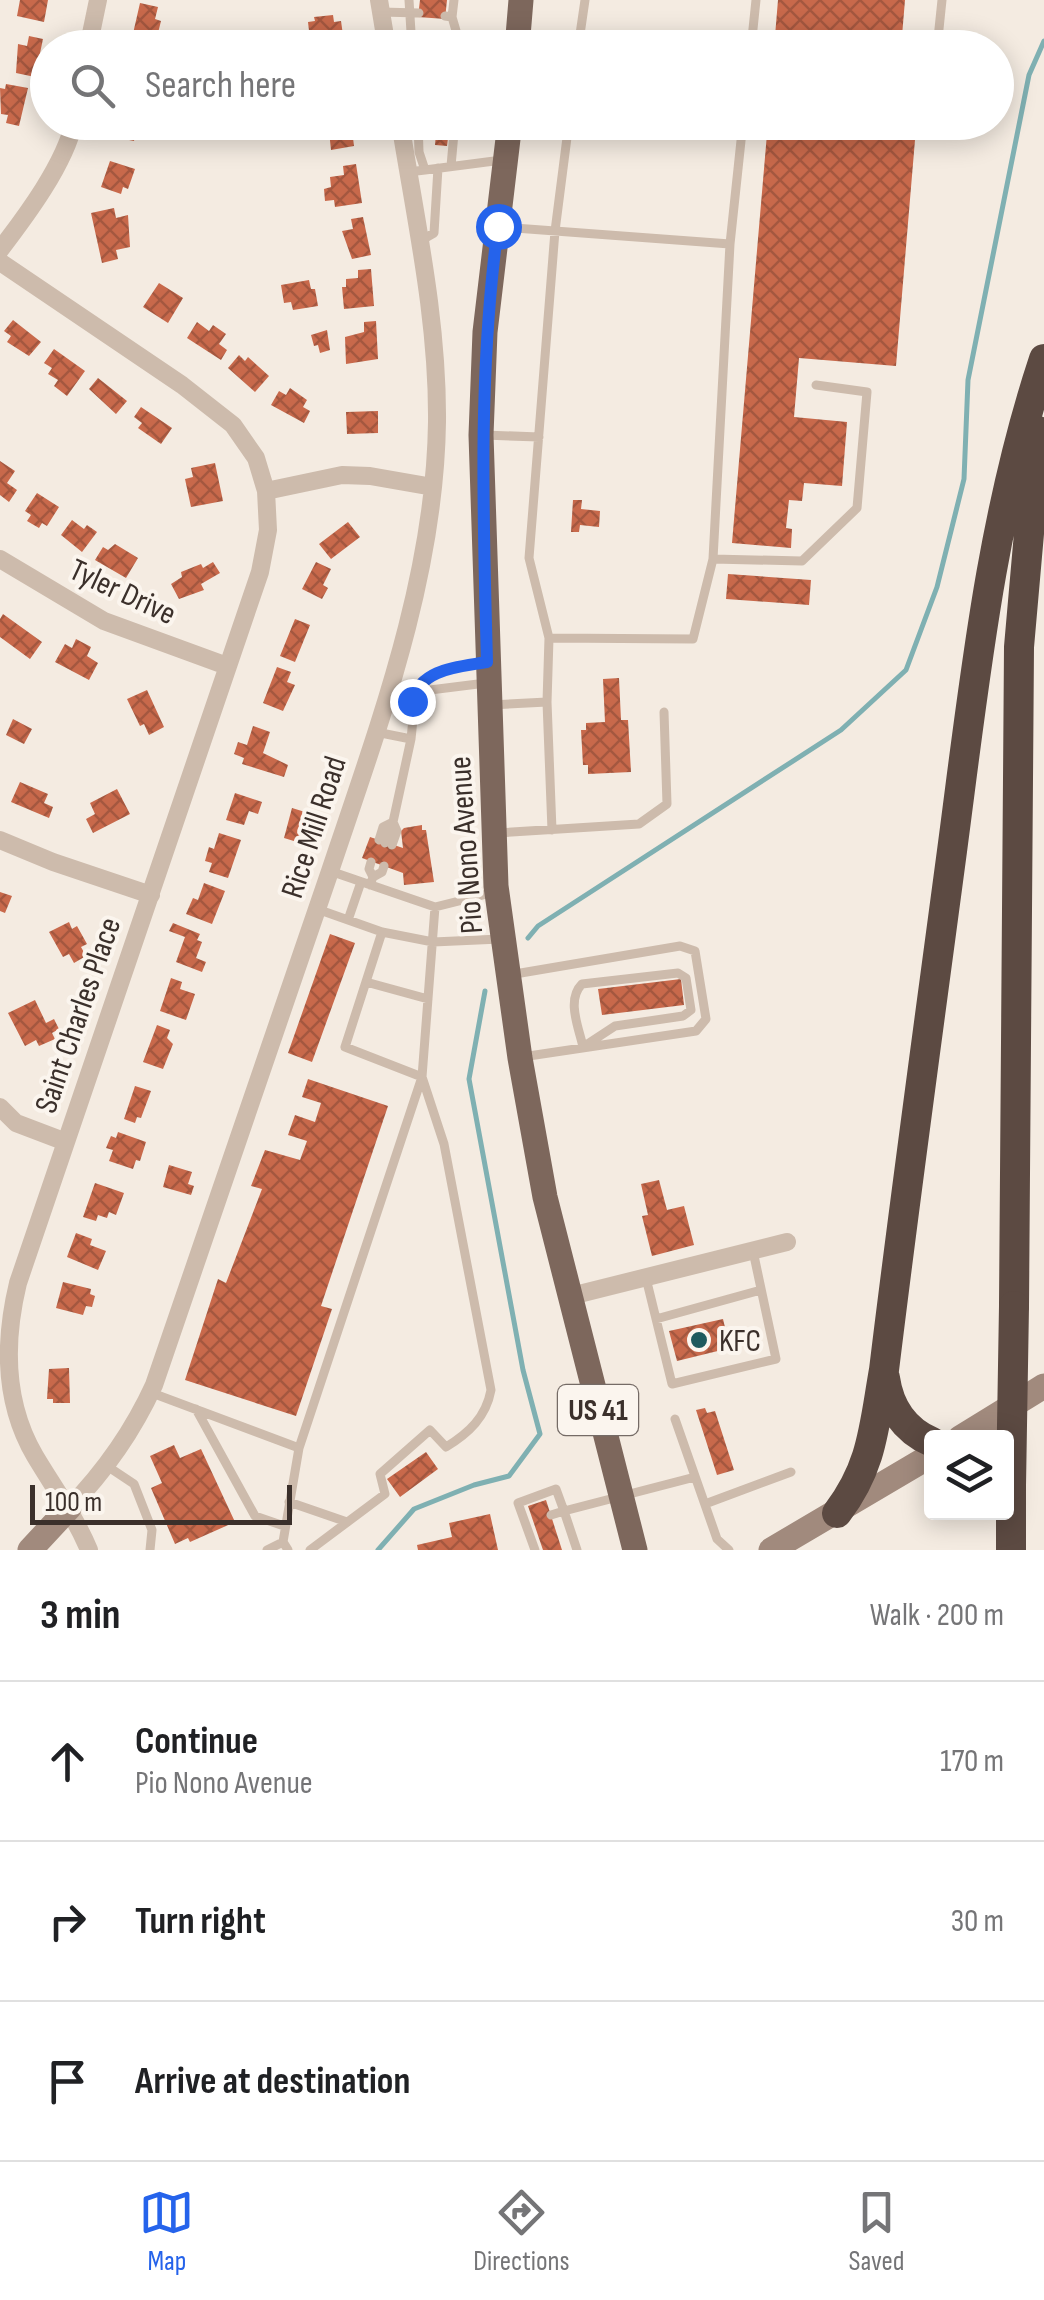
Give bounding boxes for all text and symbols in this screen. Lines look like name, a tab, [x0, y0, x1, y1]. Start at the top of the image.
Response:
search box	[30, 30, 1014, 140]
icon: search	[65, 58, 120, 113]
text: Search here	[145, 63, 296, 108]
route start	[476, 204, 522, 250]
street label: Tyler Drive	[63, 551, 182, 634]
route end	[390, 679, 436, 725]
street label: Rice Mill Road	[273, 752, 356, 903]
street label: Pio Nono Avenue	[441, 755, 492, 935]
street label: Saint Charles Place	[27, 913, 130, 1118]
place label: KFC	[719, 1322, 761, 1361]
marker: KFC	[688, 1329, 710, 1351]
road number: US 41	[558, 1385, 638, 1435]
map controls	[924, 1430, 1014, 1520]
button: layers	[924, 1430, 1014, 1520]
scale bar	[30, 1480, 292, 1524]
text: 100 m	[45, 1486, 102, 1519]
text: 3 min	[40, 1590, 120, 1641]
text: Walk · 200 m	[870, 1596, 1004, 1635]
text: Continue	[135, 1719, 258, 1764]
icon: ahead	[40, 1734, 95, 1789]
text: 170 m	[940, 1742, 1004, 1781]
text: Pio Nono Avenue	[135, 1764, 313, 1803]
icon: right	[40, 1894, 95, 1949]
text: Turn right	[135, 1899, 266, 1944]
text: 30 m	[951, 1902, 1004, 1941]
icon: arrive	[40, 2054, 95, 2109]
text: Arrive at destination	[135, 2059, 410, 2104]
tab: Map	[139, 2185, 194, 2278]
tab: Directions	[473, 2185, 570, 2278]
tab: Saved	[848, 2185, 905, 2278]

